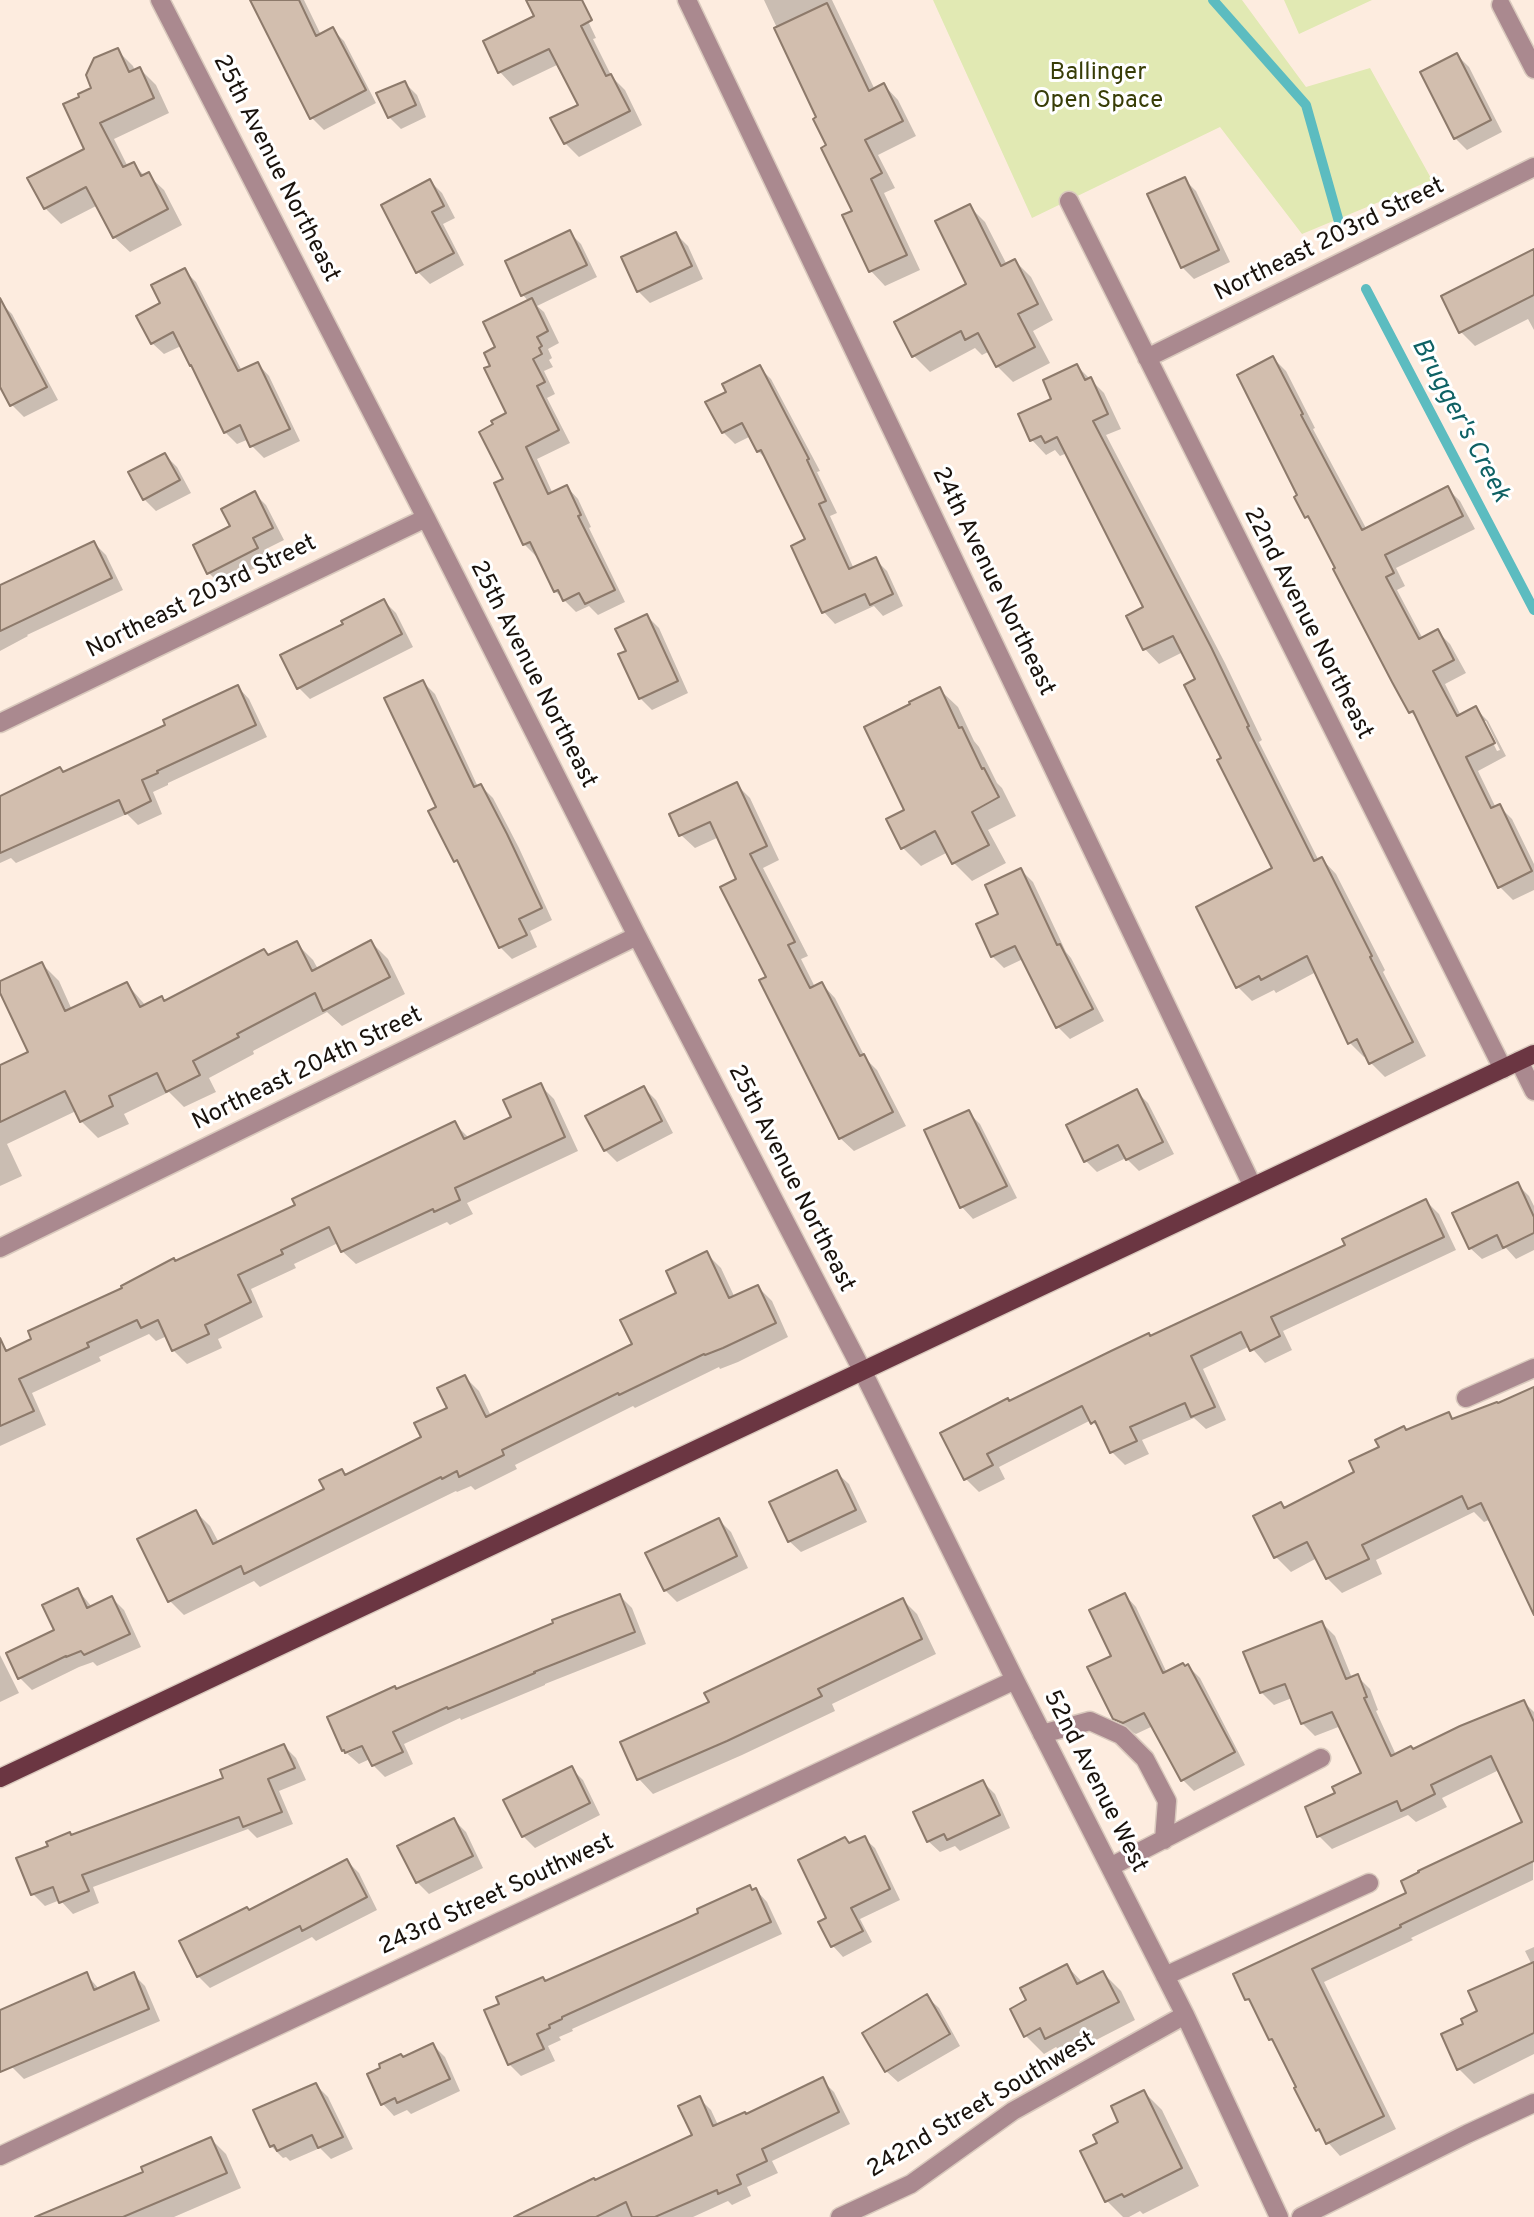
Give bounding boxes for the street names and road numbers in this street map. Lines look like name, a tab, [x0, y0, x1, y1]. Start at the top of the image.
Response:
street label: 25th Avenue Northeast	[205, 51, 345, 287]
street label: Northeast 203rd Street	[1210, 173, 1450, 309]
street label: 24th Avenue Northeast	[924, 463, 1060, 701]
street label: 22nd Avenue Northeast	[1236, 503, 1378, 745]
street label: Northeast 203rd Street	[82, 530, 322, 666]
street label: 25th Avenue Northeast	[462, 557, 602, 793]
street label: Northeast 204th Street	[188, 1002, 428, 1138]
street label: 25th Avenue Northeast	[720, 1061, 860, 1297]
street label: 52nd Avenue West	[1036, 1686, 1152, 1878]
street label: 243rd Street Southwest	[375, 1829, 619, 1963]
street label: 242nd Street Southwest	[863, 2026, 1101, 2186]

